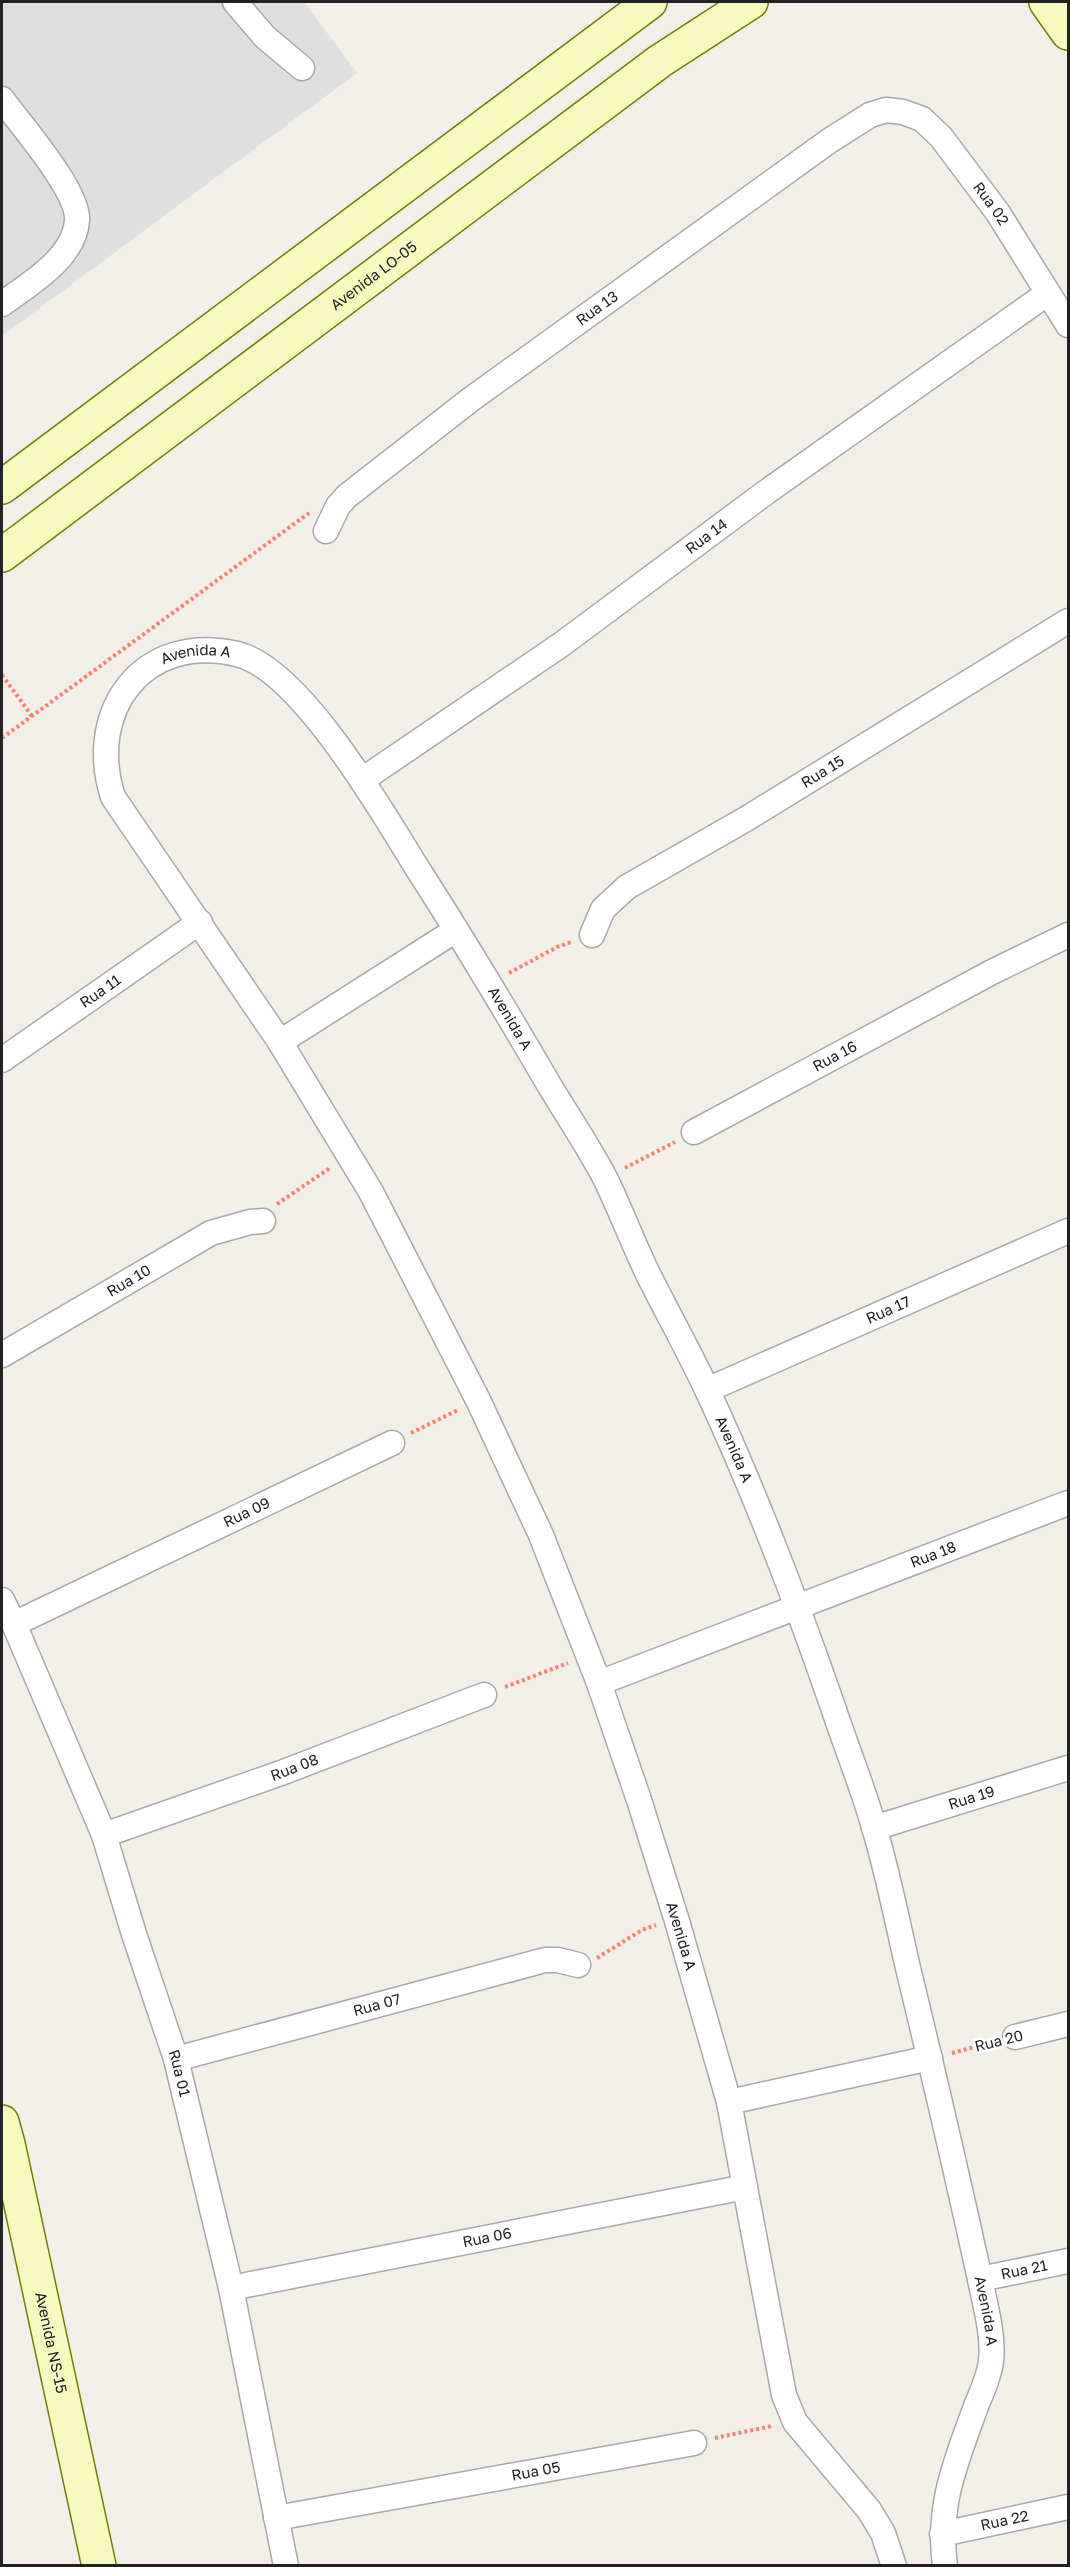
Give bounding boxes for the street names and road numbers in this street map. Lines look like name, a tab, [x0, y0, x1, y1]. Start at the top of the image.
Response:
street label: Rua 02	[970, 178, 1013, 228]
street label: Avenida LO-05	[326, 237, 420, 313]
street label: Rua 13	[572, 286, 621, 329]
street label: Rua 14	[681, 514, 730, 557]
street label: Avenida A	[158, 640, 232, 667]
street label: Rua 15	[797, 751, 847, 791]
street label: Rua 11	[76, 970, 124, 1011]
street label: Avenida A	[485, 983, 537, 1053]
street label: Rua 16	[809, 1036, 860, 1075]
street label: Rua 10	[103, 1260, 154, 1300]
street label: Rua 17	[863, 1292, 913, 1327]
street label: Avenida A	[712, 1413, 757, 1485]
street label: Rua 09	[220, 1493, 273, 1531]
street label: Rua 18	[907, 1537, 958, 1571]
street label: Rua 08	[268, 1750, 321, 1784]
street label: Rua 19	[946, 1781, 997, 1813]
street label: Avenida A	[663, 1899, 701, 1972]
street label: Rua 07	[351, 1989, 402, 2019]
street label: Rua 20	[973, 2025, 1025, 2055]
street label: Rua 01	[165, 2047, 195, 2098]
street label: Rua 06	[461, 2223, 513, 2250]
street label: Rua 21	[999, 2255, 1049, 2283]
street label: Avenida A	[972, 2274, 1002, 2347]
street label: Avenida NS-15	[32, 2290, 72, 2395]
street label: Rua 05	[510, 2457, 562, 2484]
street label: Rua 22	[979, 2506, 1030, 2534]

